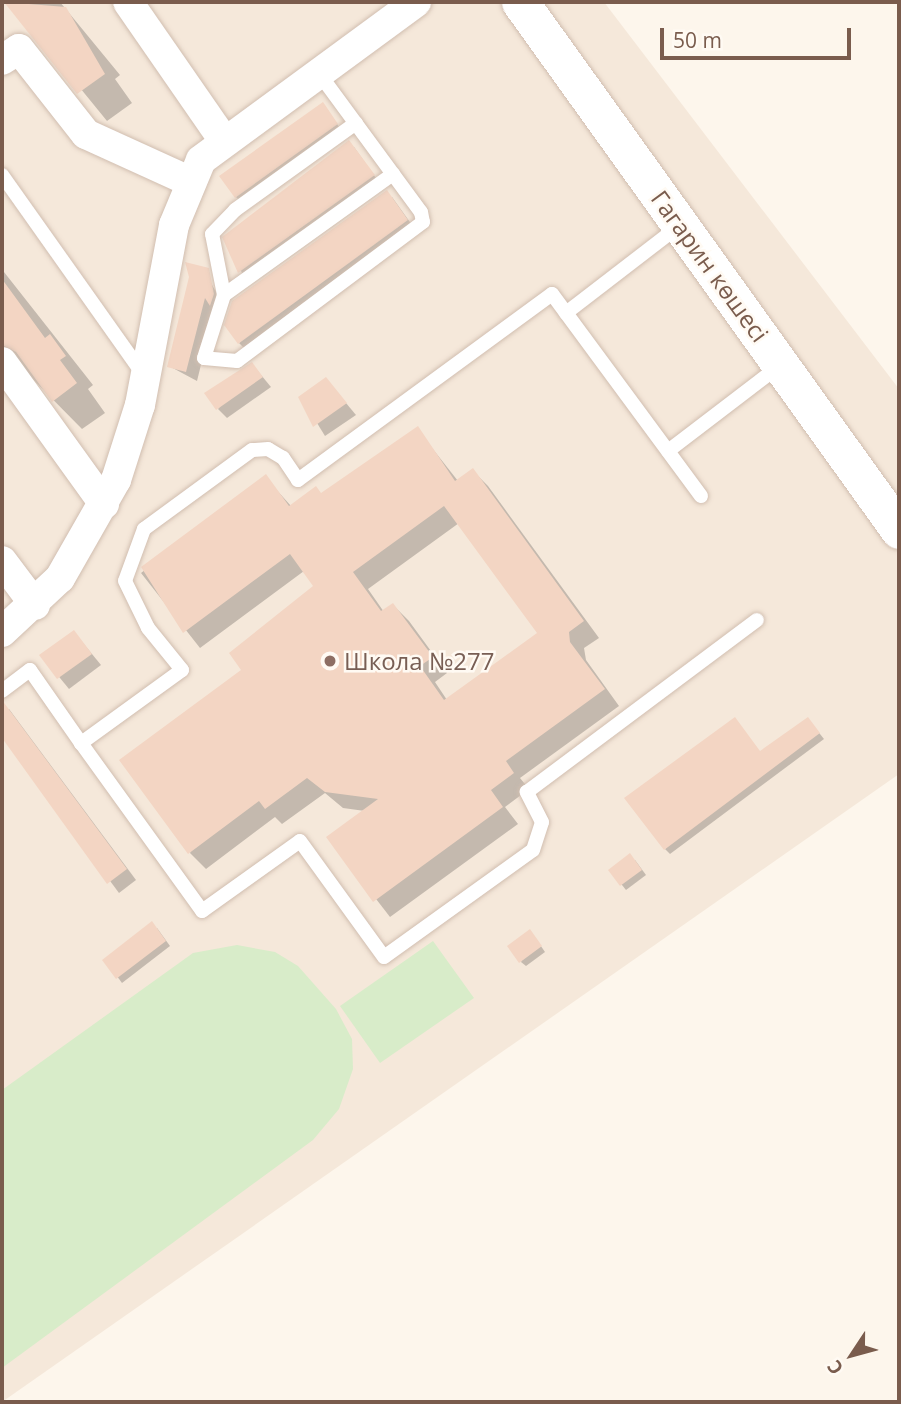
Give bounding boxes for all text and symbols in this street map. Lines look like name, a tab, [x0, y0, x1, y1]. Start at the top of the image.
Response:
scale bar	[663, 14, 854, 58]
text: 50 m	[673, 26, 722, 54]
street label: Гагарин көшесі	[645, 185, 775, 347]
place label: Школа №277	[344, 647, 495, 675]
marker: Школа №277	[322, 653, 338, 669]
north arrow	[817, 1320, 887, 1390]
text: С	[821, 1355, 849, 1380]

